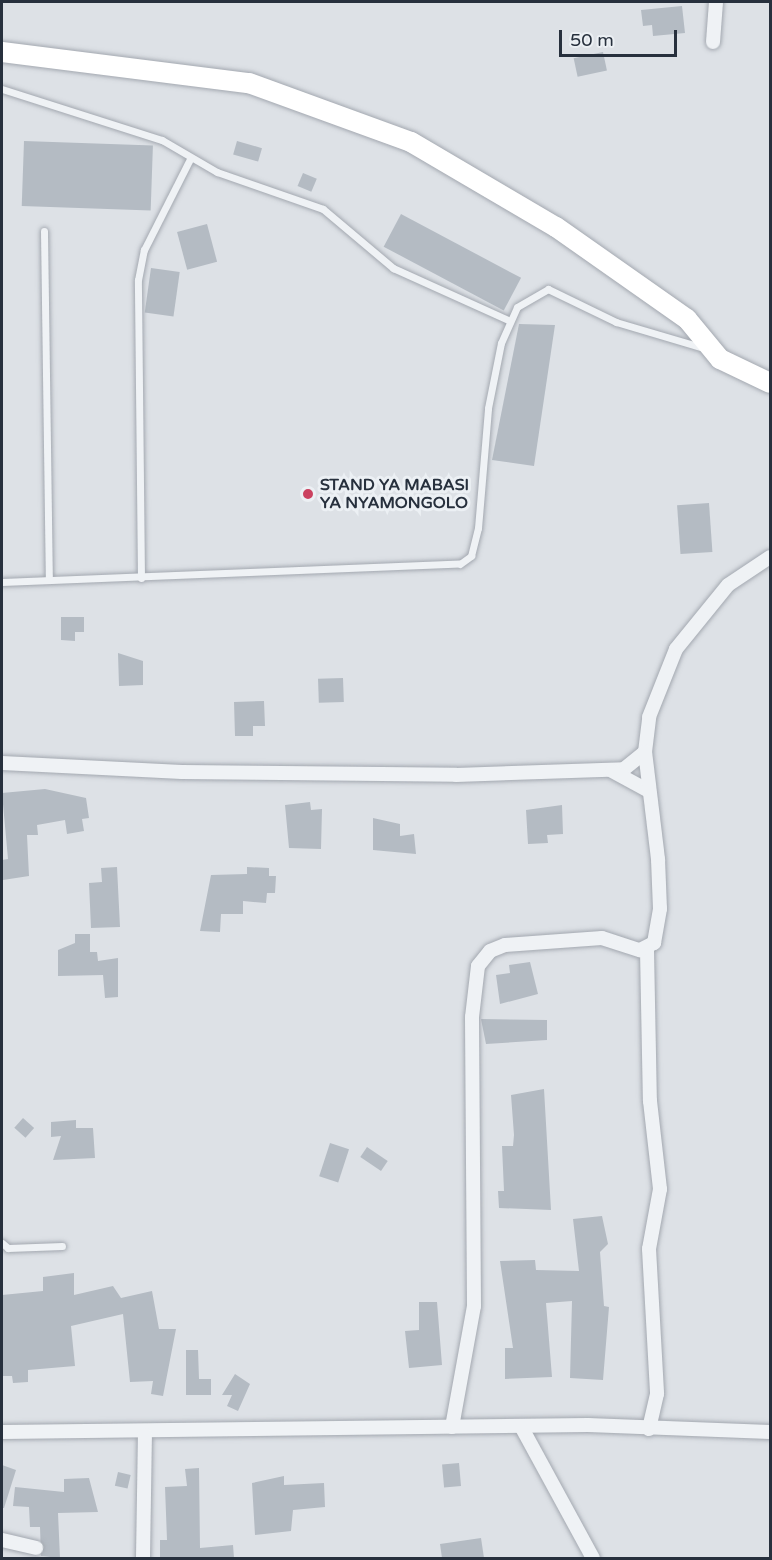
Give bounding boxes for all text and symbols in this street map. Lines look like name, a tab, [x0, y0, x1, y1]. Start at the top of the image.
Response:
scale bar	[562, 18, 680, 56]
text: 50 m	[570, 29, 614, 51]
place label: STAND YA MABASI YA NYAMONGOLO	[320, 475, 469, 513]
marker: STAND YA MABASI YA NYAMONGOLO	[301, 487, 315, 501]

